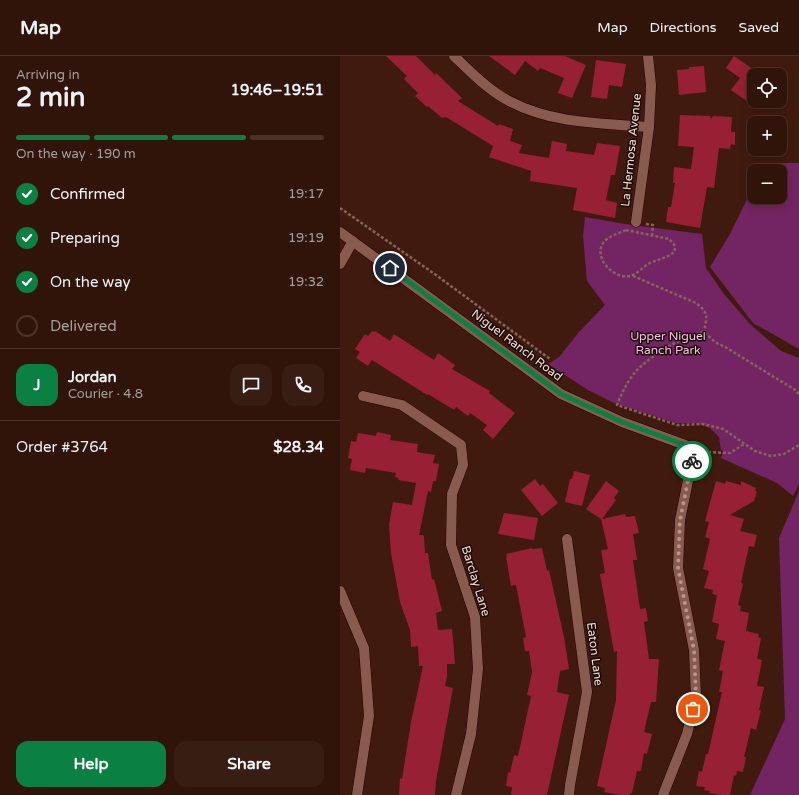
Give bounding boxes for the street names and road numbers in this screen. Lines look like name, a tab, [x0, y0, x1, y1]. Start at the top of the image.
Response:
street label: La Hermosa Avenue	[618, 92, 644, 207]
street label: Niguel Ranch Road	[469, 306, 565, 384]
street label: Barclay Lane	[459, 544, 493, 618]
street label: Eaton Lane	[584, 621, 606, 687]

